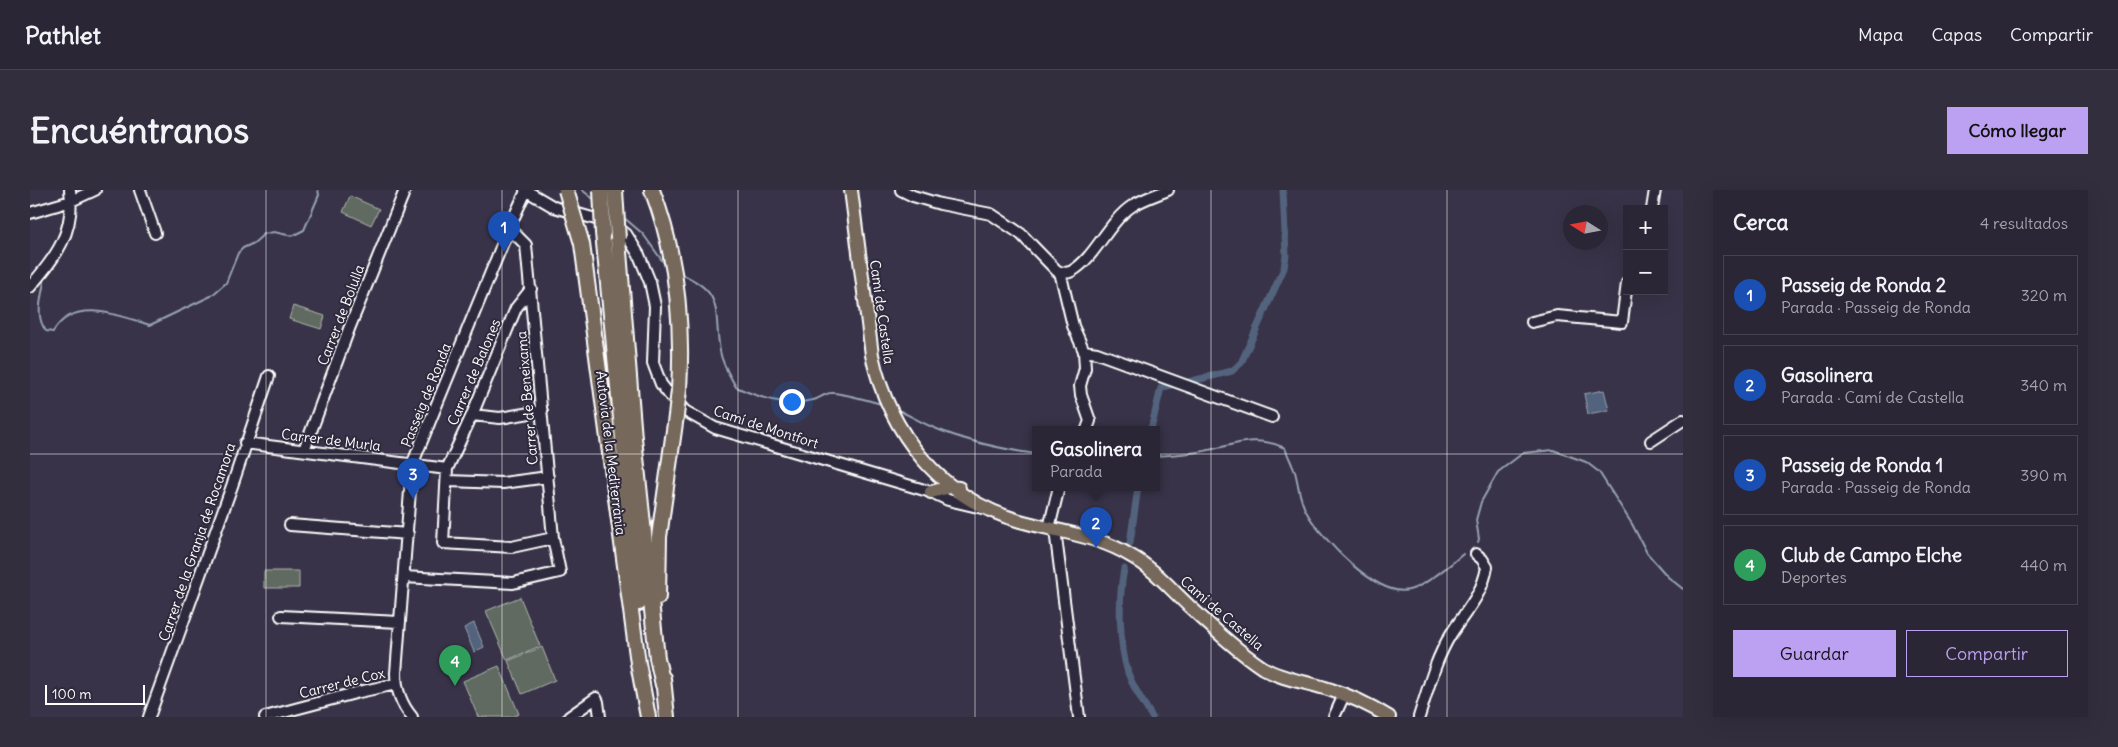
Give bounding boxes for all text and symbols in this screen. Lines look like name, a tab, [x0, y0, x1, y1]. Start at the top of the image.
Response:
text: Pathlet	[25, 20, 101, 50]
text: Mapa	[1858, 23, 1903, 46]
text: Capas	[1931, 23, 1982, 46]
text: Compartir	[2010, 23, 2093, 46]
button: Cómo llegar	[1947, 107, 2088, 154]
text: Encuéntranos	[30, 108, 249, 152]
north arrow	[1563, 205, 1608, 250]
map controls	[1623, 205, 1668, 295]
button: +	[1623, 205, 1668, 250]
text: Cerca	[1733, 209, 1788, 236]
pin: 1	[488, 211, 520, 252]
text: 4 resultados	[1980, 213, 2068, 233]
button: −	[1623, 250, 1668, 295]
street label: Camí de Castella	[866, 259, 898, 365]
street label: Carrer de Bolulla	[314, 262, 368, 368]
text: Passeig de Ronda 2	[1781, 273, 1946, 297]
text: 1	[1747, 285, 1753, 305]
text: 320 m	[2021, 285, 2067, 305]
text: Parada · Passeig de Ronda	[1781, 297, 1971, 317]
street label: Carrer de Balones	[443, 316, 505, 428]
street label: Carrer de Beneixama	[512, 330, 542, 466]
street label: Passeig de Ronda	[397, 340, 455, 450]
text: Gasolinera	[1781, 363, 1873, 387]
street label: Autovia de la Mediterrània	[592, 370, 630, 536]
text: 2	[1746, 375, 1754, 395]
text: 340 m	[2020, 375, 2067, 395]
text: Parada · Camí de Castella	[1781, 387, 1964, 407]
your location	[779, 389, 805, 415]
street label: Camí de Montfort	[711, 402, 821, 453]
street label: Carrer de Murla	[280, 425, 382, 455]
popup	[1032, 426, 1160, 491]
text: Gasolinera	[1050, 437, 1142, 461]
street label: Carrer de la Granja de Rocamora	[154, 440, 240, 644]
text: Passeig de Ronda 1	[1781, 453, 1943, 477]
pin: 3	[397, 458, 429, 499]
text: Parada	[1050, 461, 1102, 481]
text: 3	[1745, 465, 1755, 485]
text: 390 m	[2020, 465, 2067, 485]
text: Parada · Passeig de Ronda	[1781, 477, 1971, 497]
pin: 2	[1080, 507, 1112, 548]
text: Club de Campo Elche	[1781, 543, 1962, 567]
text: 4	[1745, 555, 1755, 575]
text: 440 m	[2020, 555, 2067, 575]
text: Deportes	[1781, 567, 1847, 587]
street label: Camí de Castella	[1177, 572, 1267, 654]
button: Guardar	[1733, 630, 1896, 677]
button: Compartir	[1906, 630, 2068, 677]
pin: 4	[439, 645, 471, 686]
street label: Carrer de Cox	[297, 664, 387, 702]
scale bar	[45, 682, 145, 705]
text: 100 m	[52, 685, 92, 703]

